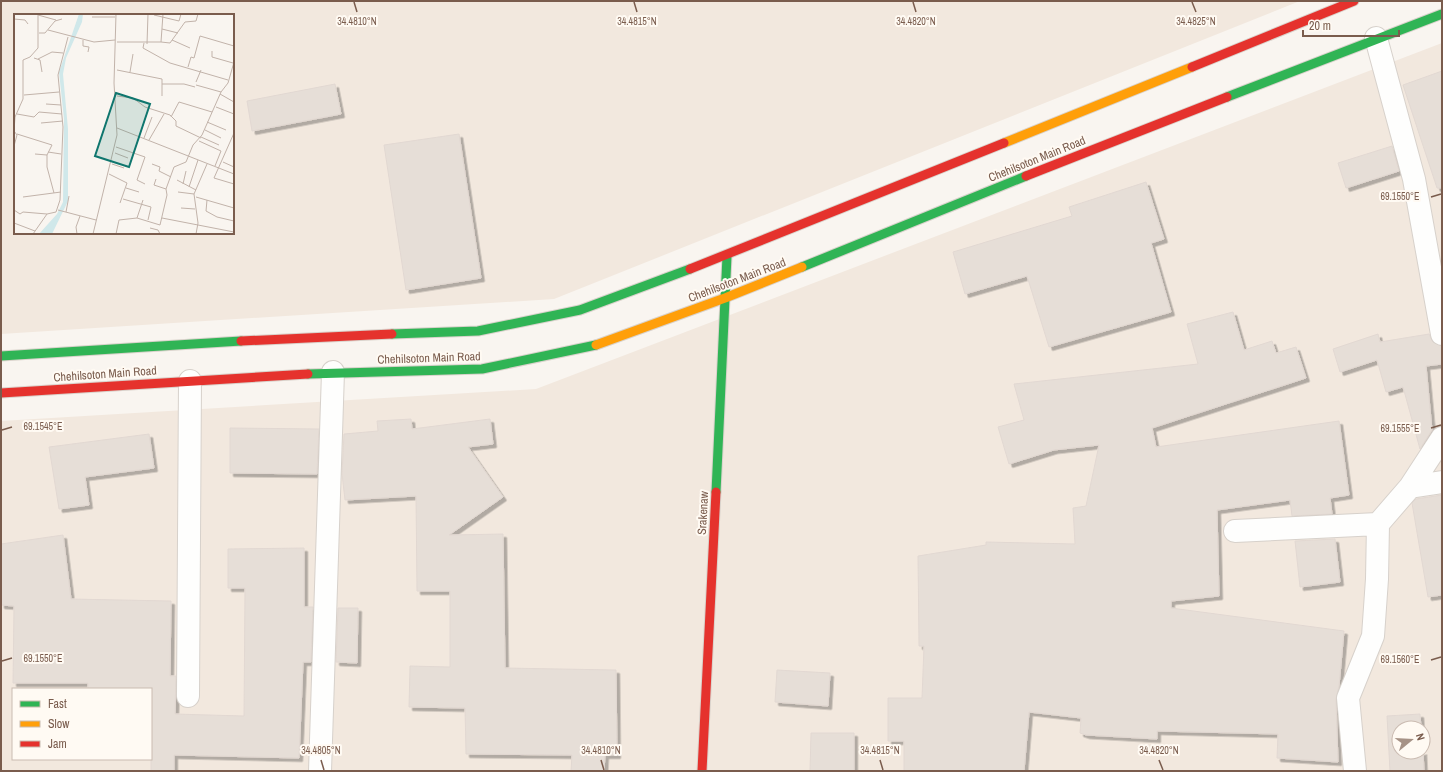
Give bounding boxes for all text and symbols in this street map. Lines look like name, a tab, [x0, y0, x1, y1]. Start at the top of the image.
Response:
scale bar	[1303, 12, 1399, 38]
inset map	[14, 14, 234, 234]
text: 34.4810°N	[337, 15, 377, 28]
text: 34.4815°N	[617, 15, 657, 28]
text: 34.4820°N	[896, 15, 936, 28]
text: 34.4825°N	[1176, 15, 1216, 28]
text: 20 m	[1309, 18, 1331, 34]
street label: Chehilsoton Main Road	[986, 132, 1088, 186]
text: 69.1550°E	[1380, 190, 1420, 203]
street label: Chehilsoton Main Road	[686, 254, 788, 306]
street label: Chehilsoton Main Road	[377, 348, 481, 368]
street label: Chehilsoton Main Road	[53, 362, 157, 386]
text: 69.1545°E	[23, 420, 63, 433]
text: 69.1555°E	[1380, 422, 1420, 435]
street label: Srakenaw	[694, 490, 712, 535]
text: 69.1550°E	[23, 652, 63, 665]
text: 69.1560°E	[1380, 653, 1420, 666]
legend	[12, 688, 152, 760]
text: Fast	[48, 696, 67, 712]
text: Slow	[48, 716, 70, 732]
north arrow	[1391, 720, 1431, 760]
text: N	[1413, 732, 1428, 742]
text: Jam	[48, 736, 67, 752]
text: 34.4805°N	[301, 744, 341, 757]
text: 34.4810°N	[581, 744, 621, 757]
text: 34.4815°N	[860, 744, 900, 757]
text: 34.4820°N	[1139, 744, 1179, 757]

